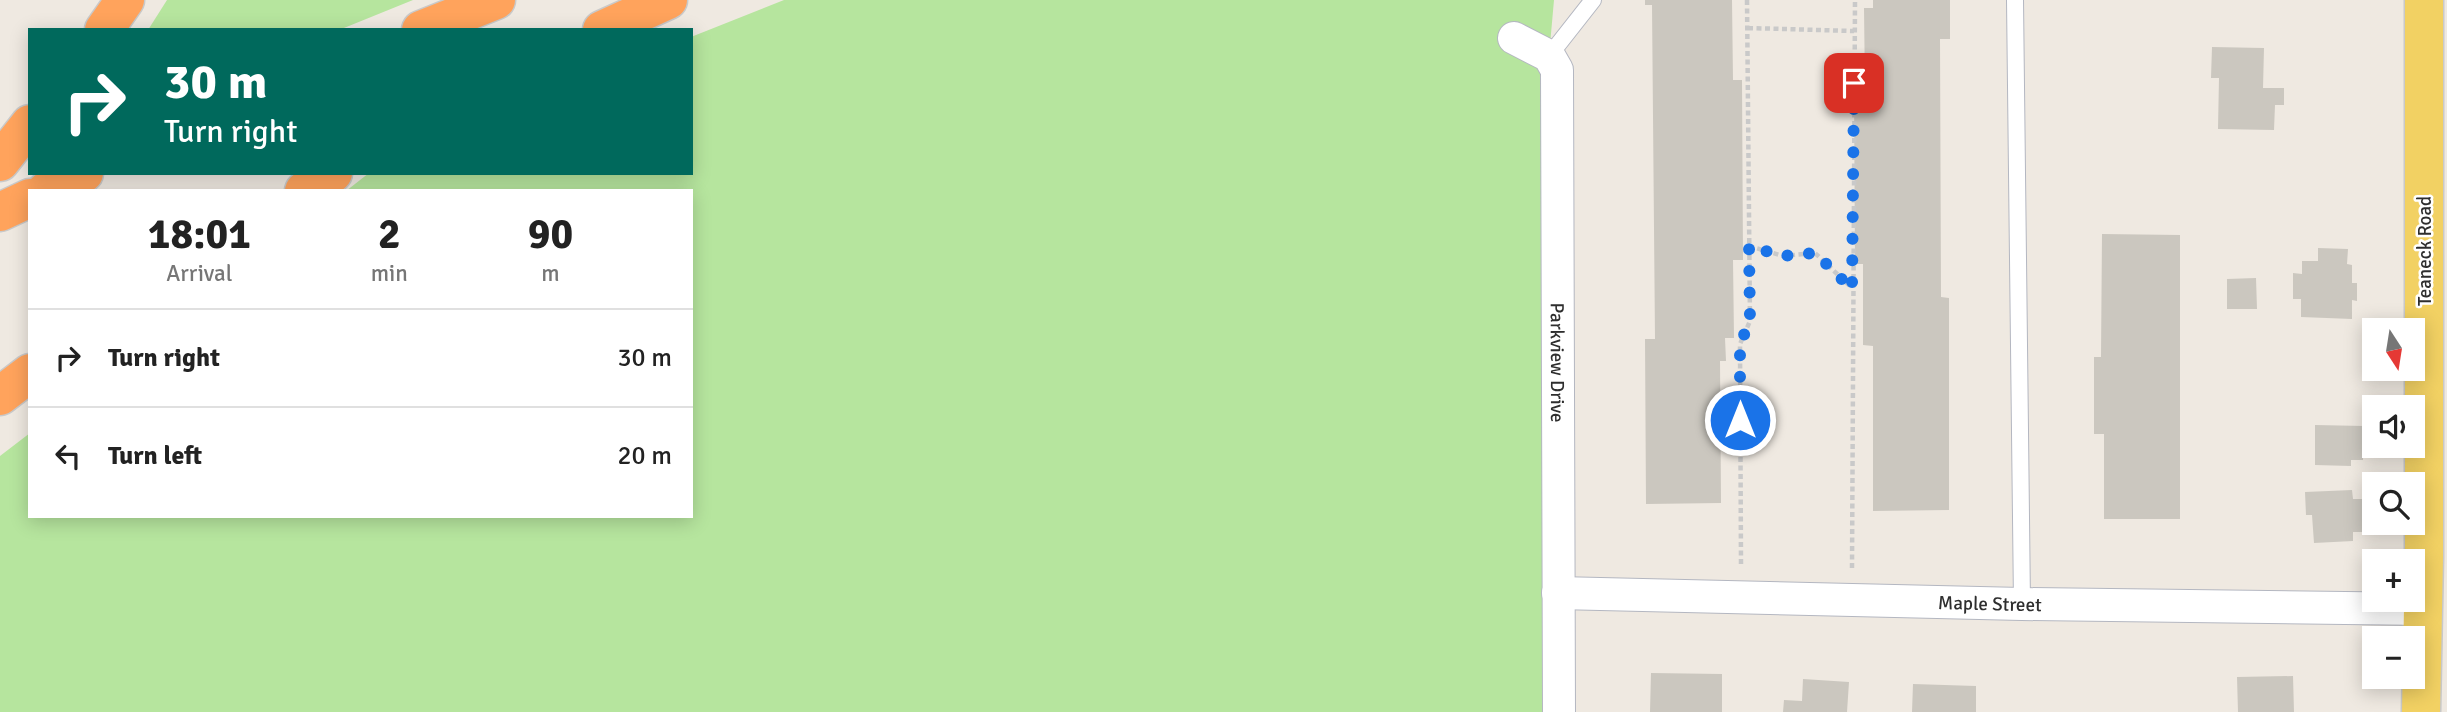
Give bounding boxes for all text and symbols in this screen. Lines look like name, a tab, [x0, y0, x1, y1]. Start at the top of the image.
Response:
text: 30 m	[164, 52, 267, 112]
pin	[1824, 53, 1884, 113]
icon: right	[49, 56, 140, 147]
icon: arrive	[1835, 64, 1873, 102]
text: Turn right	[164, 112, 297, 151]
street label: Teaneck Road	[2413, 196, 2437, 306]
text: 18:01	[148, 209, 251, 260]
text: 2	[378, 209, 401, 260]
text: 90	[528, 209, 573, 260]
text: Arrival	[166, 259, 233, 288]
text: min	[371, 259, 408, 288]
text: m	[541, 259, 560, 288]
street label: Parkview Drive	[1545, 303, 1569, 422]
north arrow	[2362, 318, 2426, 382]
map controls	[2362, 318, 2425, 689]
icon: right	[49, 339, 87, 377]
text: Turn right	[108, 342, 220, 374]
text: 30 m	[617, 342, 672, 374]
position arrow	[1703, 383, 1777, 457]
button: sound	[2362, 395, 2425, 458]
icon: left	[49, 437, 87, 475]
text: Turn left	[108, 440, 202, 472]
text: 20 m	[617, 440, 672, 472]
button: search	[2362, 472, 2425, 535]
button: +	[2362, 549, 2425, 612]
street label: Maple Street	[1938, 591, 2042, 617]
button: −	[2362, 626, 2425, 689]

